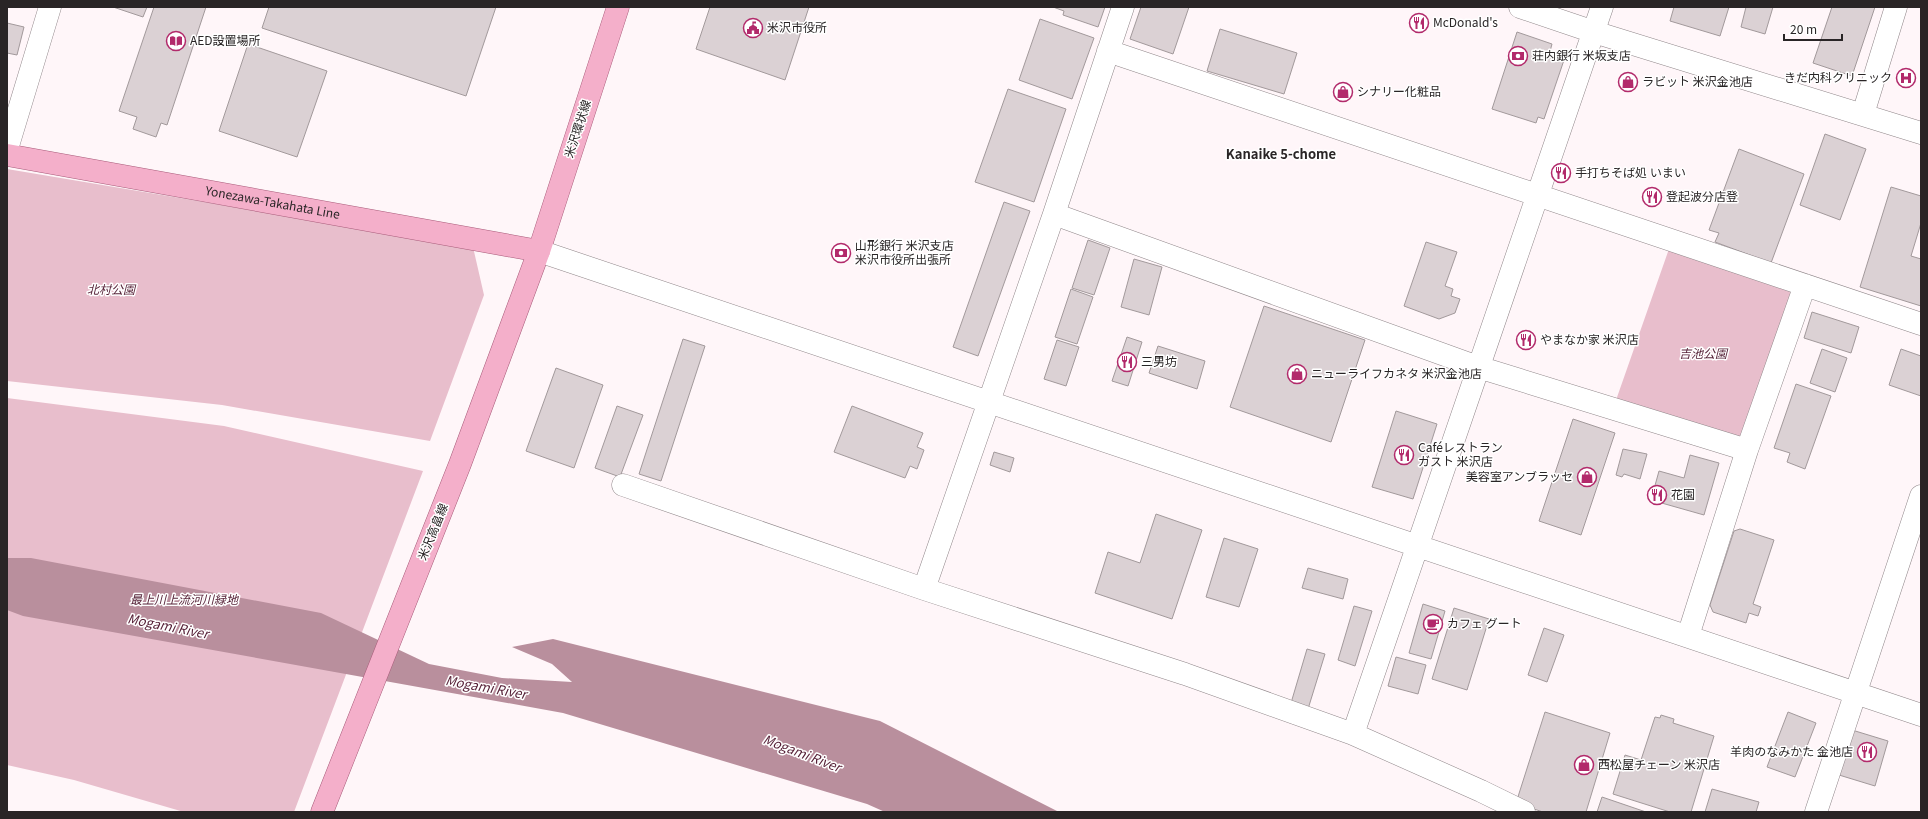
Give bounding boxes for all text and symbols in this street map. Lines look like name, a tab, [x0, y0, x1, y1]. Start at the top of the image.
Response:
restaurant icon: McDonald's	[1408, 12, 1430, 34]
place label: McDonald's	[1433, 13, 1498, 30]
scale bar	[1784, 16, 1842, 42]
public building icon: 米沢市役所	[742, 17, 764, 39]
place label: 米沢市役所	[767, 18, 827, 35]
text: 20 m	[1790, 20, 1817, 37]
library icon: AED設置場所	[165, 30, 187, 52]
place label: AED設置場所	[190, 31, 261, 48]
bank icon: 荘内銀行 米坂支店	[1507, 45, 1529, 67]
place label: 荘内銀行 米坂支店	[1532, 46, 1631, 63]
hospital icon: きだ内科クリニック	[1895, 67, 1917, 89]
place label: きだ内科クリニック	[1784, 68, 1892, 85]
shop icon: ラビット 米沢金池店	[1617, 71, 1639, 93]
place label: ラビット 米沢金池店	[1642, 72, 1753, 89]
shop icon: シナリー化粧品	[1332, 81, 1354, 103]
place label: シナリー化粧品	[1357, 82, 1441, 99]
street label: 米沢環状線	[559, 97, 594, 160]
district label: Kanaike 5-chome	[1226, 144, 1336, 163]
restaurant icon: 手打ちそば処 いまい	[1550, 162, 1572, 184]
place label: 手打ちそば処 いまい	[1575, 163, 1686, 180]
street label: Yonezawa-Takahata Line	[203, 181, 342, 222]
restaurant icon: 登起波分店登	[1641, 186, 1663, 208]
place label: 登起波分店登	[1666, 187, 1738, 204]
place label: 山形銀行 米沢支店 米沢市役所出張所	[855, 236, 954, 267]
bank icon: 山形銀行 米沢支店 米沢市役所出張所	[830, 242, 852, 264]
park label: 北村公園	[87, 280, 137, 297]
restaurant icon: やまなか家 米沢店	[1515, 329, 1537, 351]
place label: やまなか家 米沢店	[1540, 330, 1639, 347]
park label: 吉池公園	[1679, 344, 1729, 361]
restaurant icon: 三男坊	[1116, 351, 1138, 373]
place label: 三男坊	[1141, 352, 1177, 369]
shop icon: ニューライフカネタ 米沢金池店	[1286, 363, 1308, 385]
place label: ニューライフカネタ 米沢金池店	[1311, 364, 1482, 381]
place label: Caféレストラン ガスト 米沢店	[1418, 438, 1503, 469]
restaurant icon: Caféレストラン ガスト 米沢店	[1393, 444, 1415, 466]
shop icon: 美容室アンブラッセ	[1576, 466, 1598, 488]
place label: 美容室アンブラッセ	[1466, 467, 1573, 484]
restaurant icon: 花園	[1646, 484, 1668, 506]
place label: 花園	[1671, 485, 1695, 502]
street label: 米沢高畠線	[412, 500, 451, 562]
park label: 最上川上流河川緑地	[130, 590, 240, 607]
water label: Mogami River	[126, 608, 212, 643]
cafe icon: カフェ グート	[1422, 613, 1444, 635]
place label: カフェ グート	[1447, 614, 1522, 631]
water label: Mogami River	[444, 670, 530, 703]
water label: Mogami River	[760, 729, 846, 777]
restaurant icon: 羊肉のなみかた 金池店	[1856, 741, 1878, 763]
place label: 羊肉のなみかた 金池店	[1730, 742, 1853, 759]
shop icon: 西松屋チェーン 米沢店	[1573, 754, 1595, 776]
place label: 西松屋チェーン 米沢店	[1598, 755, 1720, 772]

